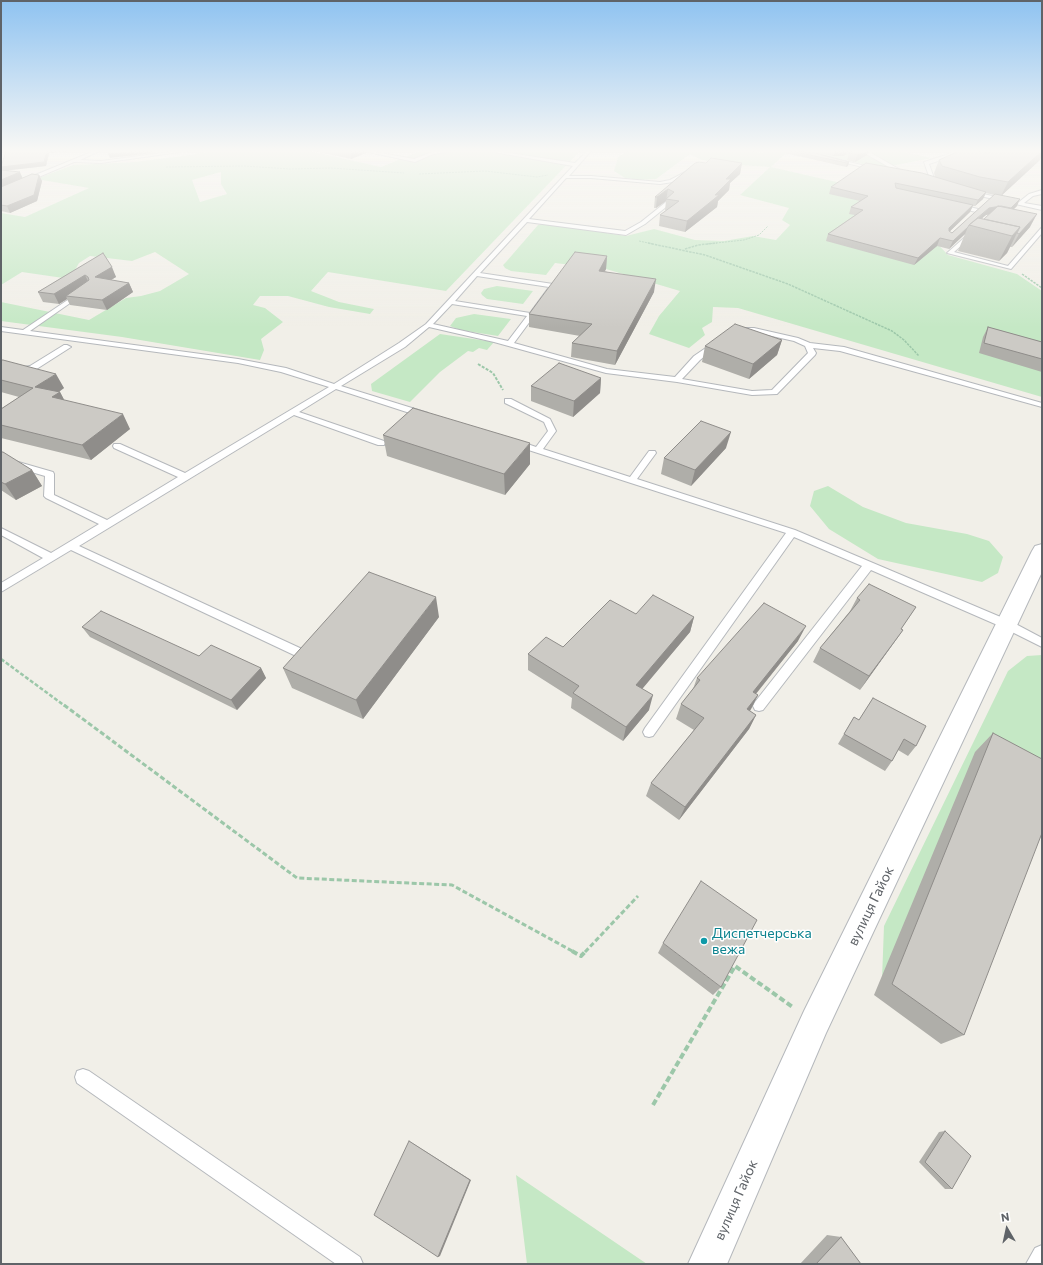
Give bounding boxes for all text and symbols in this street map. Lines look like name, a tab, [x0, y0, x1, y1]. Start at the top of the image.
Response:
street label: вулиця Гайок	[845, 864, 897, 948]
place label: Диспетчерська вежа	[712, 925, 812, 958]
marker: Диспетчерська вежа	[699, 936, 709, 946]
street label: вулиця Гайок	[711, 1157, 761, 1243]
north arrow	[987, 1209, 1027, 1249]
text: N	[1000, 1210, 1010, 1224]

